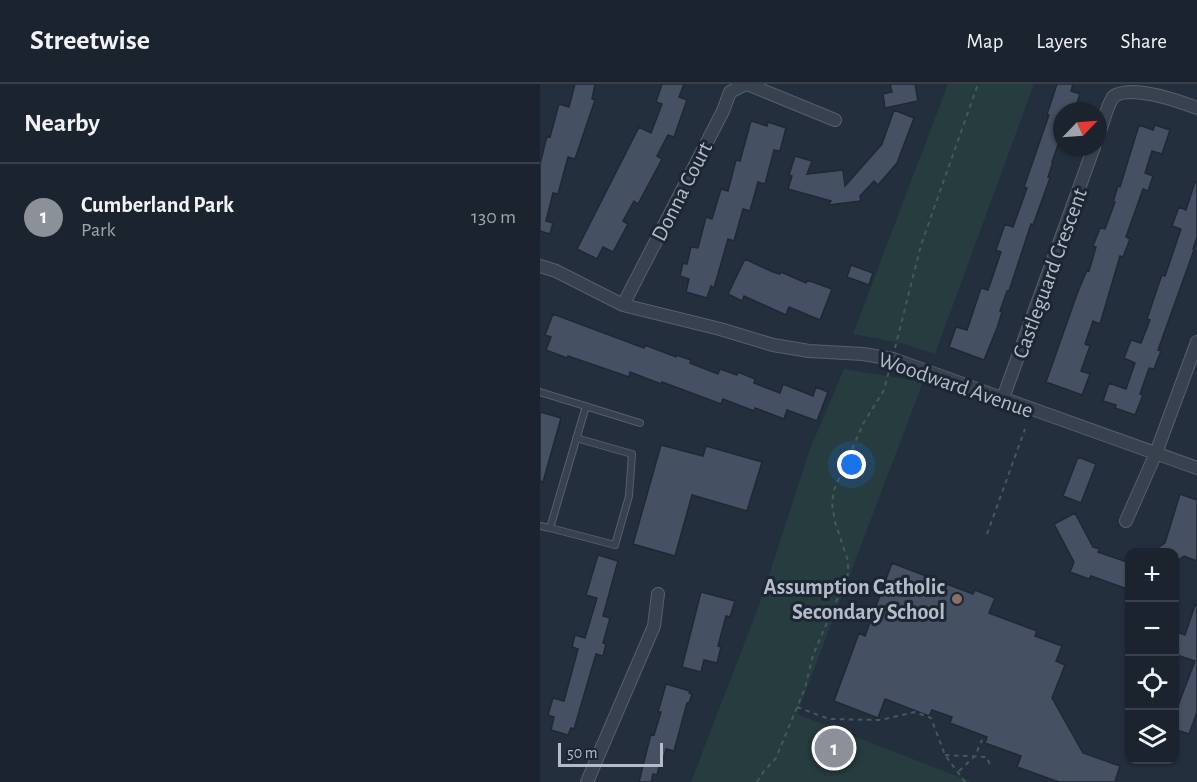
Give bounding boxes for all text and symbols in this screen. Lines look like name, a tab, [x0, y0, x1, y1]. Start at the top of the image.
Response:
text: Streetwise	[30, 27, 150, 55]
text: Map	[967, 31, 1003, 52]
text: Layers	[1036, 31, 1087, 52]
text: Share	[1120, 31, 1167, 52]
north arrow	[1053, 102, 1107, 156]
text: Nearby	[24, 110, 100, 136]
street label: Donna Court	[648, 138, 716, 245]
street label: Castleguard Crescent	[1009, 185, 1091, 361]
text: Cumberland Park	[81, 194, 234, 216]
text: 1	[40, 207, 47, 227]
text: 130 m	[471, 207, 516, 227]
text: Park	[81, 220, 116, 240]
street label: Woodward Avenue	[875, 348, 1036, 422]
your location	[837, 450, 866, 479]
map controls	[1125, 548, 1179, 764]
button: +	[1125, 548, 1179, 602]
place label: Assumption Catholic Secondary School	[764, 576, 946, 624]
marker: Assumption Catholic Secondary School	[950, 592, 964, 606]
button: −	[1125, 602, 1179, 656]
button: locate	[1125, 656, 1179, 710]
button: layers	[1125, 710, 1179, 764]
pin: 1	[814, 726, 854, 770]
scale bar	[558, 740, 663, 768]
text: 50 m	[567, 745, 598, 761]

